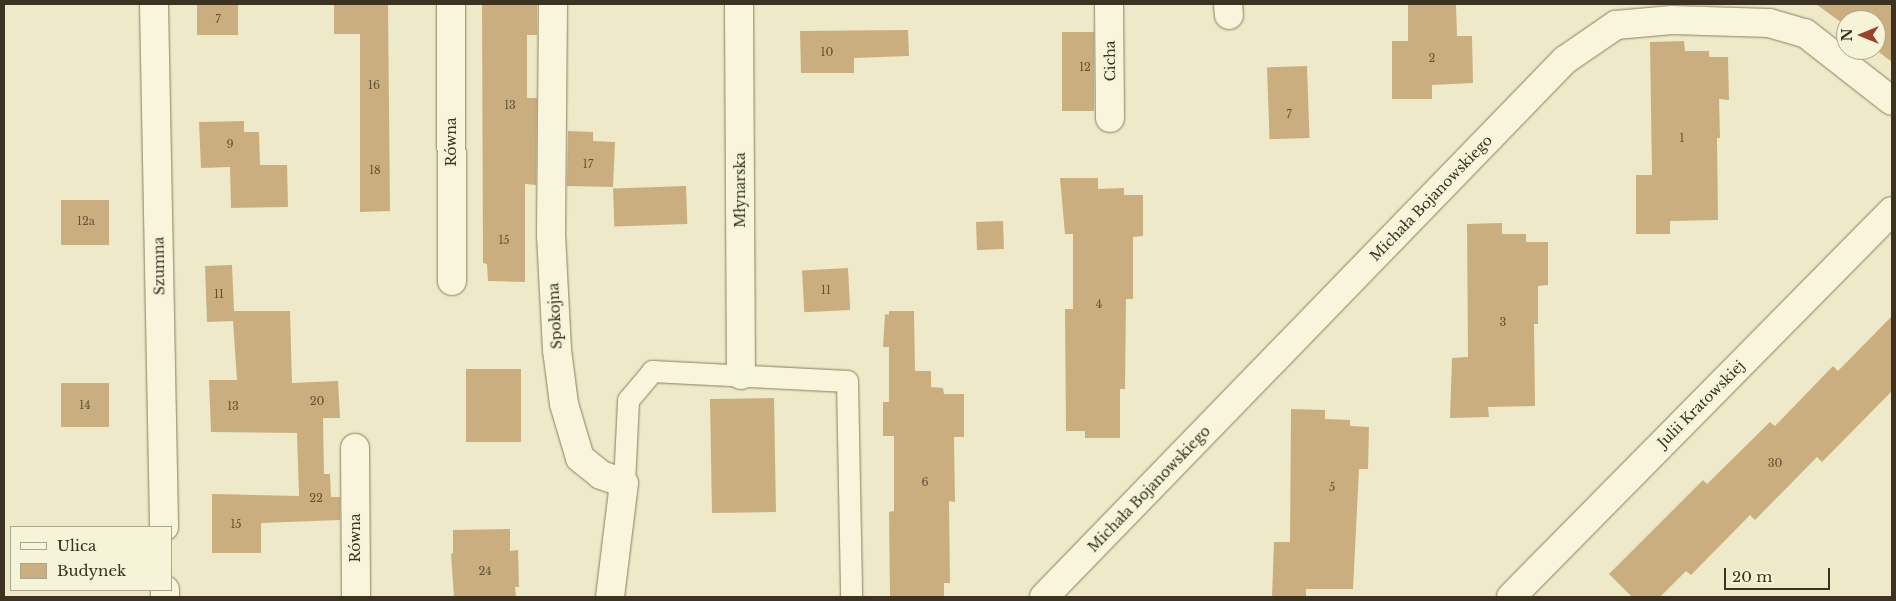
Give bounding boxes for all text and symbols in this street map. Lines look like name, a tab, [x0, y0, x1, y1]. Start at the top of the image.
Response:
north arrow	[1836, 10, 1886, 60]
house number: 7	[215, 12, 221, 26]
text: N	[1838, 28, 1856, 42]
street label: Cicha	[1101, 40, 1119, 82]
house number: 10	[821, 45, 833, 59]
house number: 2	[1429, 51, 1435, 65]
house number: 12	[1079, 60, 1091, 74]
house number: 16	[368, 78, 380, 92]
house number: 13	[504, 98, 516, 112]
house number: 7	[1286, 107, 1292, 121]
street label: Równa	[443, 117, 459, 167]
street label: Michała Bojanowskiego	[1366, 131, 1496, 265]
house number: 1	[1680, 131, 1684, 145]
house number: 9	[226, 137, 234, 151]
street label: Młynarska	[732, 152, 748, 228]
house number: 17	[583, 157, 593, 171]
house number: 18	[369, 163, 381, 177]
house number: 12a	[77, 214, 95, 228]
house number: 15	[498, 233, 510, 247]
street label: Szumna	[150, 237, 168, 295]
street label: Spokojna	[545, 282, 565, 350]
house number: 11	[821, 283, 831, 297]
house number: 11	[214, 287, 224, 301]
house number: 4	[1096, 297, 1102, 311]
house number: 3	[1500, 315, 1506, 329]
street label: Julii Kratowskiej	[1654, 357, 1748, 451]
house number: 20	[310, 394, 324, 408]
house number: 14	[79, 398, 91, 412]
house number: 13	[227, 399, 239, 413]
street label: Michała Bojanowskiego	[1084, 422, 1214, 556]
house number: 30	[1768, 456, 1782, 470]
house number: 6	[921, 475, 929, 489]
house number: 5	[1329, 480, 1335, 494]
house number: 22	[309, 491, 323, 505]
street label: Równa	[347, 513, 363, 563]
house number: 15	[230, 517, 242, 531]
legend	[10, 526, 172, 591]
text: Ulica	[57, 536, 96, 555]
scale bar	[1726, 558, 1832, 590]
text: Budynek	[57, 561, 126, 580]
house number: 24	[478, 564, 492, 578]
text: 20 m	[1732, 567, 1772, 586]

